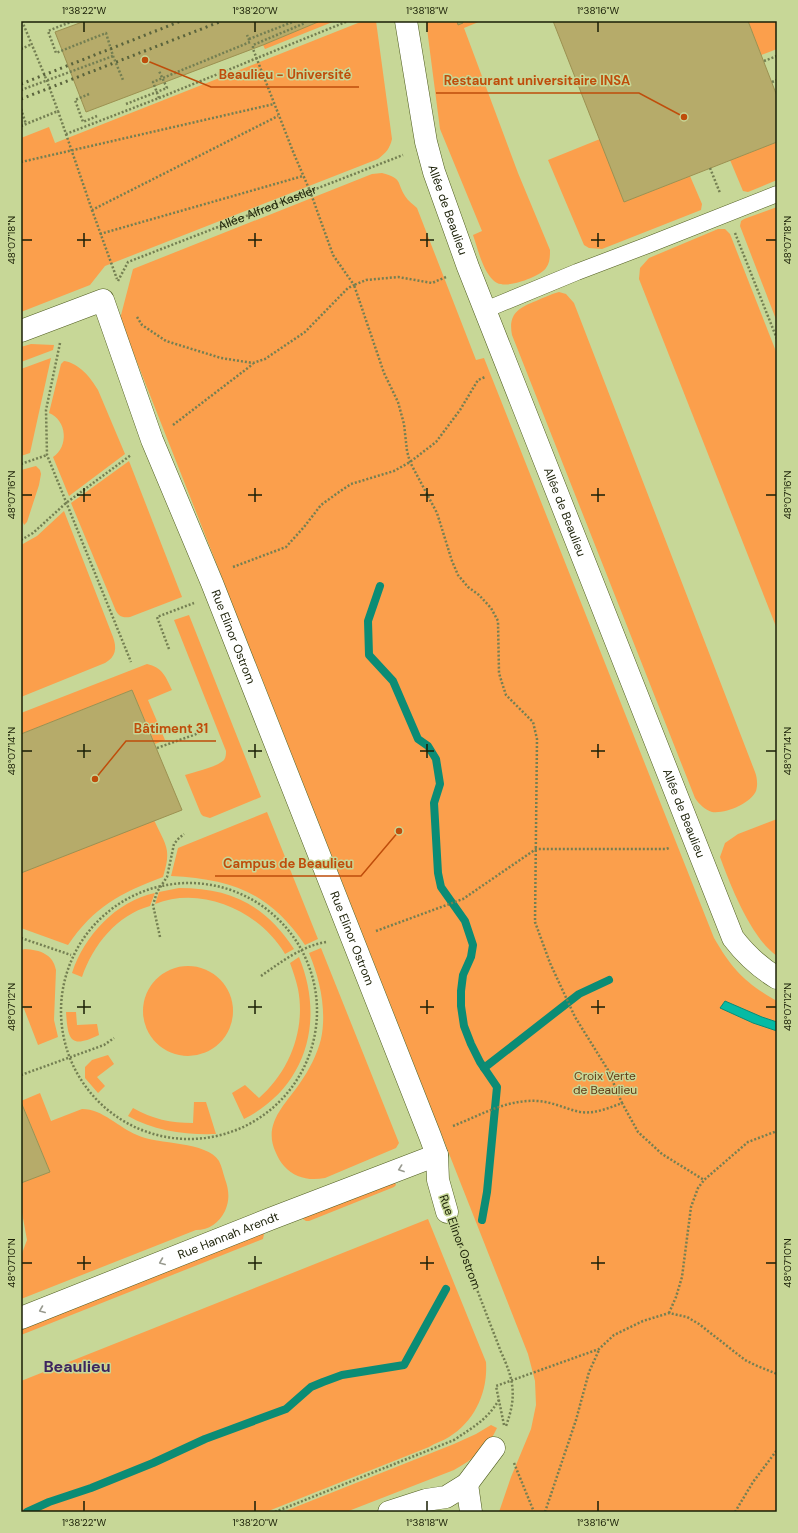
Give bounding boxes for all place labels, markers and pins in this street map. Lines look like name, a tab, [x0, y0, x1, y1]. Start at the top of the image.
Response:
callout: Beaulieu - Université	[211, 62, 359, 87]
callout: Restaurant universitaire INSA	[436, 68, 639, 93]
callout: Bâtiment 31	[126, 716, 216, 741]
callout: Campus de Beaulieu	[215, 851, 361, 876]

